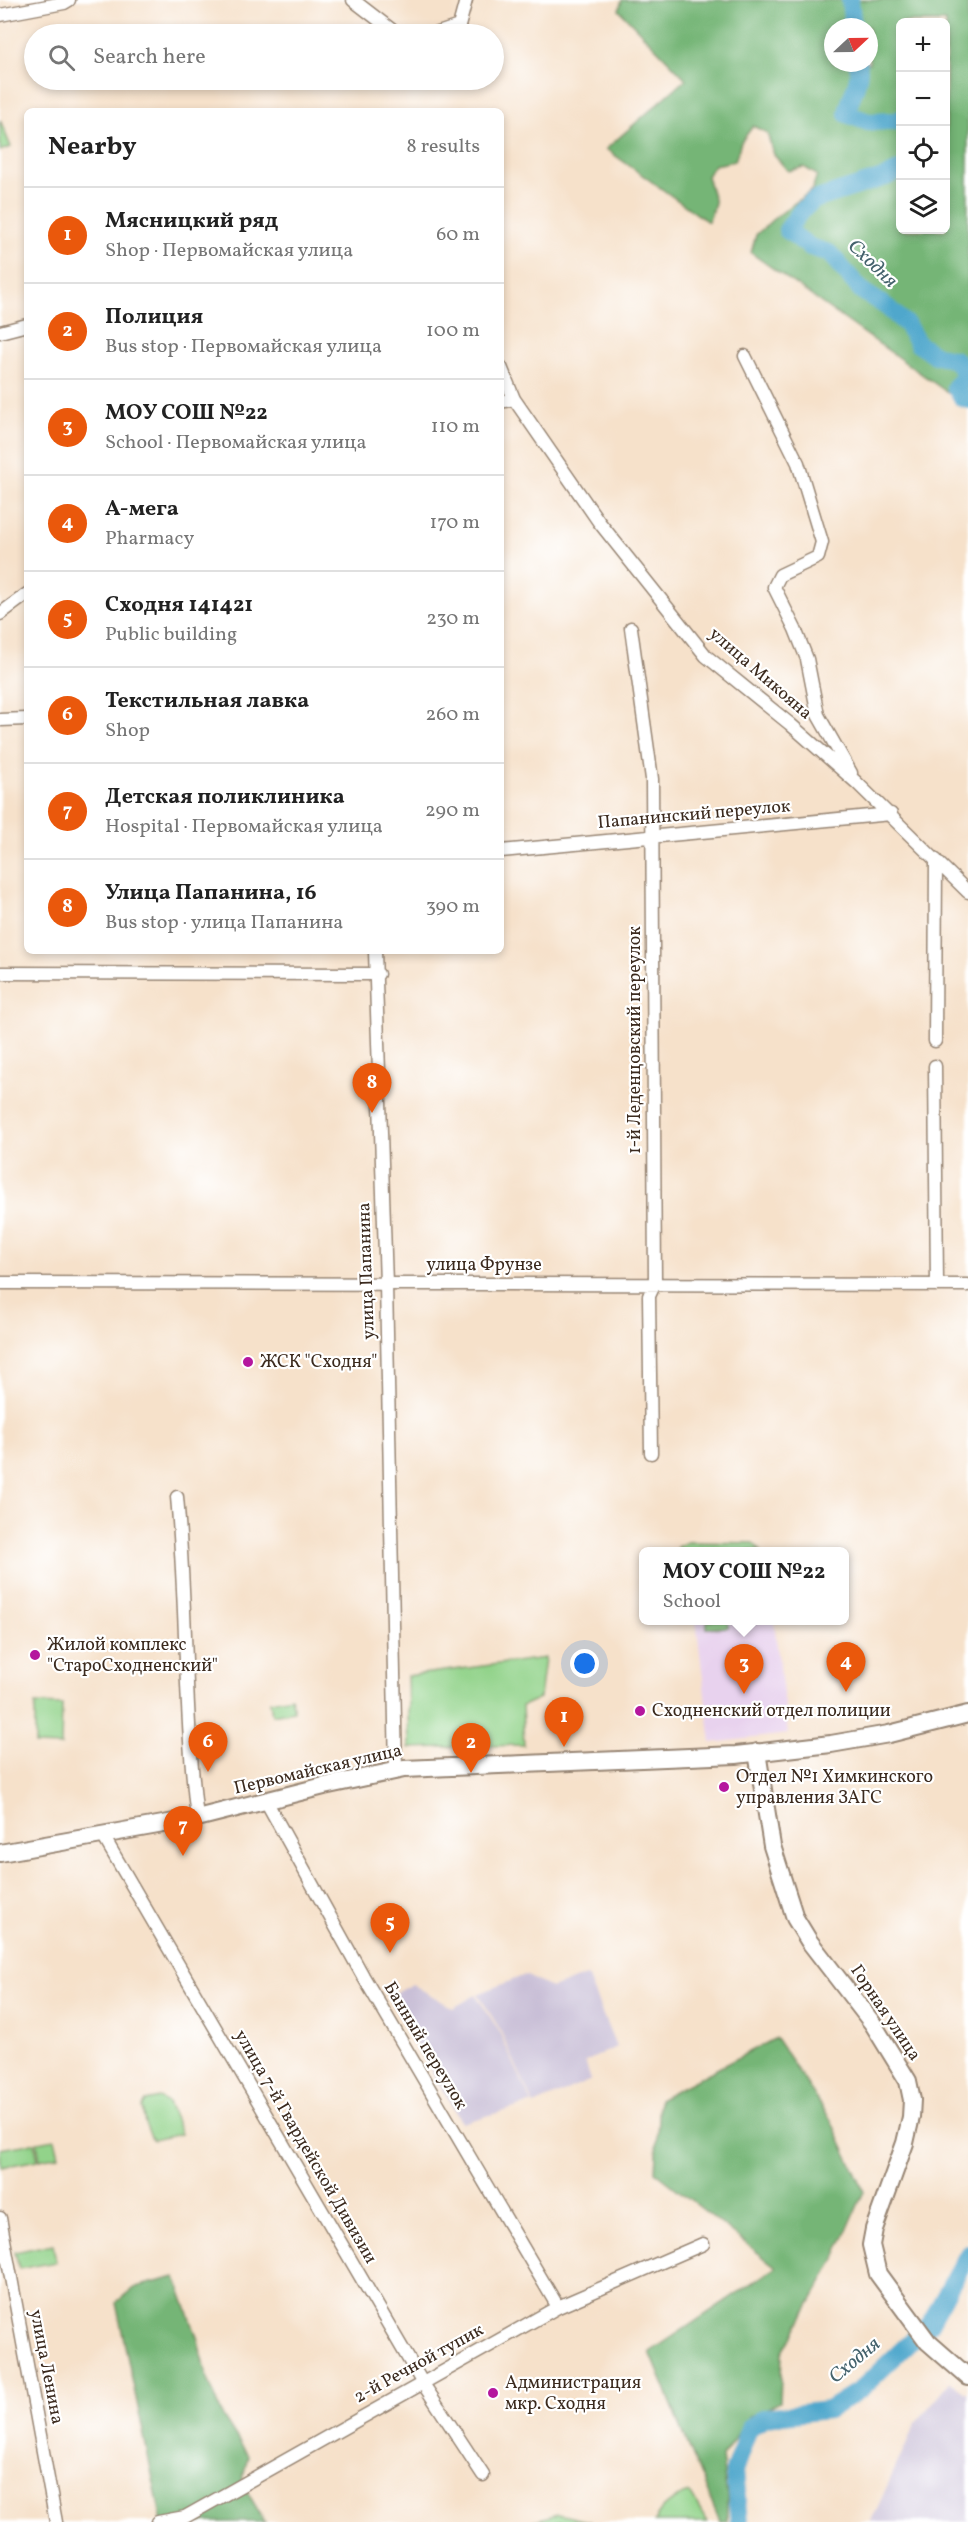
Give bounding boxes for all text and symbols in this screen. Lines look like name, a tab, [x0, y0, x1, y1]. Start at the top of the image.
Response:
north arrow	[824, 18, 878, 72]
map controls	[896, 18, 950, 234]
button: +	[896, 18, 950, 72]
search box	[24, 24, 504, 90]
icon: search	[45, 41, 78, 74]
text: Search here	[93, 42, 206, 73]
button: −	[896, 72, 950, 126]
button: locate	[896, 126, 950, 180]
text: Nearby	[48, 129, 137, 165]
text: 8 results	[407, 133, 480, 161]
button: layers	[896, 180, 950, 234]
text: Мясницкий ряд	[105, 206, 278, 237]
text: 1	[63, 221, 72, 249]
text: 60 m	[436, 221, 480, 249]
water label: Сходня	[841, 233, 903, 295]
text: Shop · Первомайская улица	[105, 237, 353, 265]
text: Полиция	[105, 302, 203, 333]
text: 2	[62, 317, 73, 345]
text: 100 m	[426, 317, 480, 345]
text: Bus stop · Первомайская улица	[105, 333, 382, 361]
text: МОУ СОШ №22	[105, 398, 268, 429]
text: 3	[62, 413, 73, 441]
text: 110 m	[431, 413, 480, 441]
text: School · Первомайская улица	[105, 429, 367, 457]
text: А-мега	[105, 494, 179, 525]
text: 4	[61, 509, 74, 537]
text: 170 m	[430, 509, 480, 537]
text: Pharmacy	[105, 525, 194, 553]
text: Сходня 141421	[105, 590, 253, 621]
text: 5	[63, 605, 72, 633]
text: 230 m	[426, 605, 480, 633]
text: Public building	[105, 621, 237, 649]
street label: улица Микояна	[703, 622, 817, 726]
text: Текстильная лавка	[105, 686, 309, 717]
text: 6	[62, 701, 73, 729]
text: 260 m	[425, 701, 480, 729]
text: Shop	[105, 717, 150, 745]
text: Детская поликлиника	[105, 782, 345, 813]
street label: Папанинский переулок	[596, 794, 792, 836]
text: 7	[63, 797, 72, 825]
text: 290 m	[425, 797, 480, 825]
text: Hospital · Первомайская улица	[105, 813, 383, 841]
text: Улица Папанина, 16	[105, 878, 317, 909]
text: 8	[62, 893, 73, 921]
text: 390 m	[426, 893, 480, 921]
text: Bus stop · улица Папанина	[105, 909, 343, 937]
street label: 1-й Леденцовский переулок	[623, 926, 648, 1154]
pin: 8	[352, 1064, 392, 1113]
street label: улица Папанина	[352, 1202, 382, 1340]
street label: улица Фрунзе	[426, 1253, 542, 1278]
place label: ЖСК "Сходня"	[260, 1350, 377, 1375]
marker: ЖСК "Сходня"	[241, 1355, 255, 1369]
popup	[639, 1547, 849, 1625]
text: МОУ СОШ №22	[663, 1557, 825, 1588]
text: School	[663, 1588, 721, 1616]
place label: Жилой комплекс "СтароСходненский"	[47, 1633, 218, 1679]
pin: 4	[826, 1642, 866, 1692]
pin: 3	[724, 1644, 764, 1694]
marker: Жилой комплекс "СтароСходненский"	[28, 1648, 42, 1662]
your location	[570, 1649, 599, 1678]
pin: 1	[544, 1698, 584, 1747]
place label: Сходненский отдел полиции	[652, 1699, 891, 1724]
marker: Сходненский отдел полиции	[633, 1704, 647, 1718]
pin: 6	[188, 1722, 228, 1772]
pin: 2	[452, 1724, 490, 1773]
street label: Первомайская улица	[231, 1738, 405, 1802]
place label: Отдел №1 Химкинского управления ЗАГС	[736, 1765, 933, 1811]
marker: Отдел №1 Химкинского управления ЗАГС	[717, 1780, 731, 1794]
pin: 7	[164, 1806, 202, 1856]
pin: 5	[370, 1904, 410, 1953]
street label: Горная улица	[844, 1960, 926, 2066]
street label: Банный переулок	[377, 1977, 473, 2115]
street label: улица 7-й Гвардейской Дивизии	[228, 2026, 382, 2268]
street label: улица Ленина	[23, 2308, 69, 2426]
street label: 2-й Речной тупик	[350, 2318, 489, 2410]
water label: Сходня	[823, 2331, 887, 2391]
place label: Администрация мкр. Сходня	[505, 2371, 641, 2417]
marker: Администрация мкр. Сходня	[486, 2386, 500, 2400]

